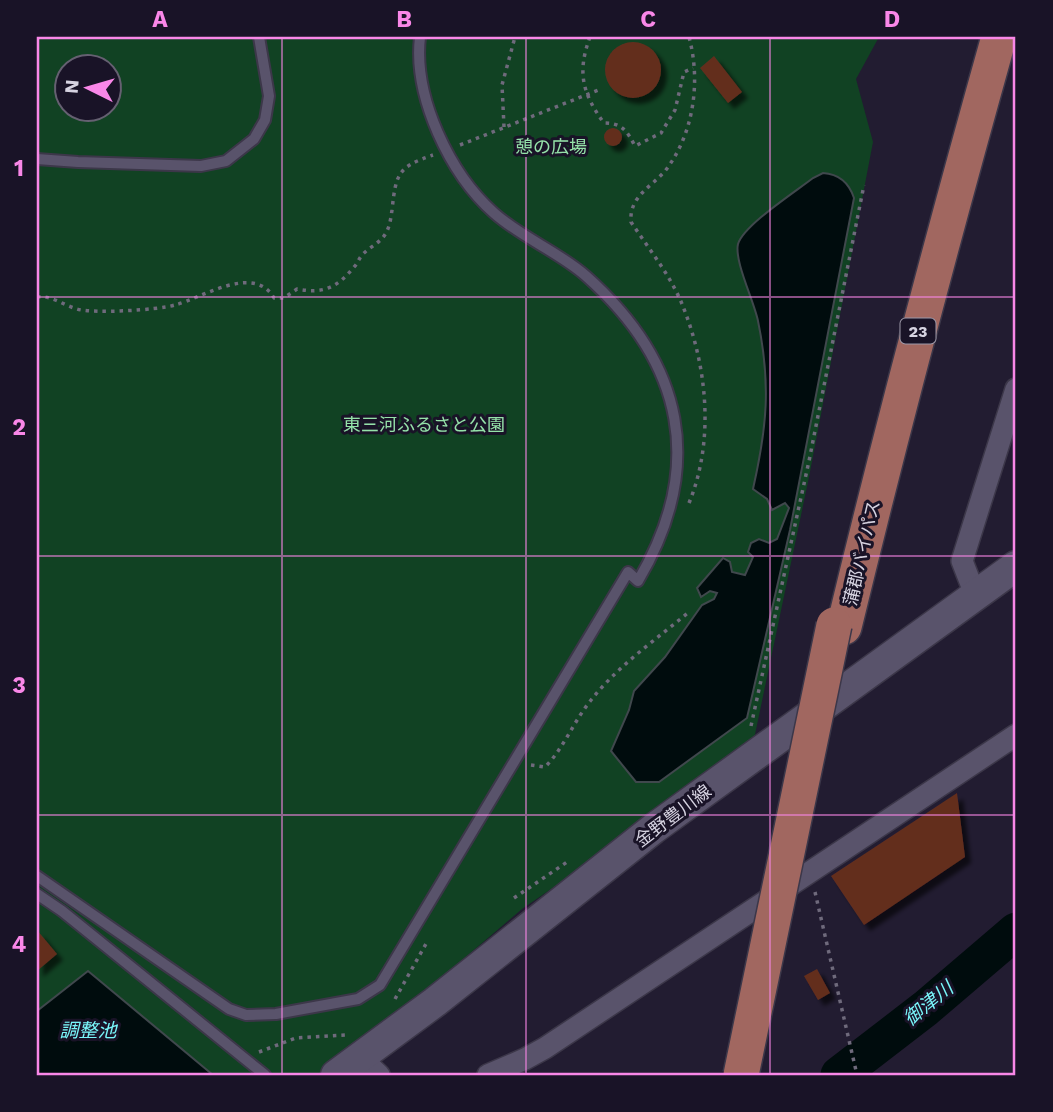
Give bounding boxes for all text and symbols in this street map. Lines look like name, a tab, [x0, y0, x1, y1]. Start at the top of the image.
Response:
text: A	[152, 6, 168, 33]
text: B	[396, 6, 412, 33]
text: C	[640, 6, 656, 33]
text: D	[884, 6, 900, 33]
north arrow	[52, 52, 122, 122]
text: N	[59, 79, 84, 95]
park label: 憩の広場	[515, 136, 587, 157]
text: 1	[14, 155, 24, 182]
road number: 23	[900, 318, 936, 344]
text: 2	[12, 414, 26, 441]
park label: 東三河ふるさと公園	[343, 414, 505, 435]
street label: 蒲郡バイパス	[839, 498, 884, 608]
text: 3	[12, 672, 26, 699]
street label: 金野豊川線	[630, 780, 715, 851]
text: 4	[12, 931, 27, 958]
water label: 御津川	[899, 975, 959, 1030]
water label: 調整池	[59, 1019, 118, 1042]

